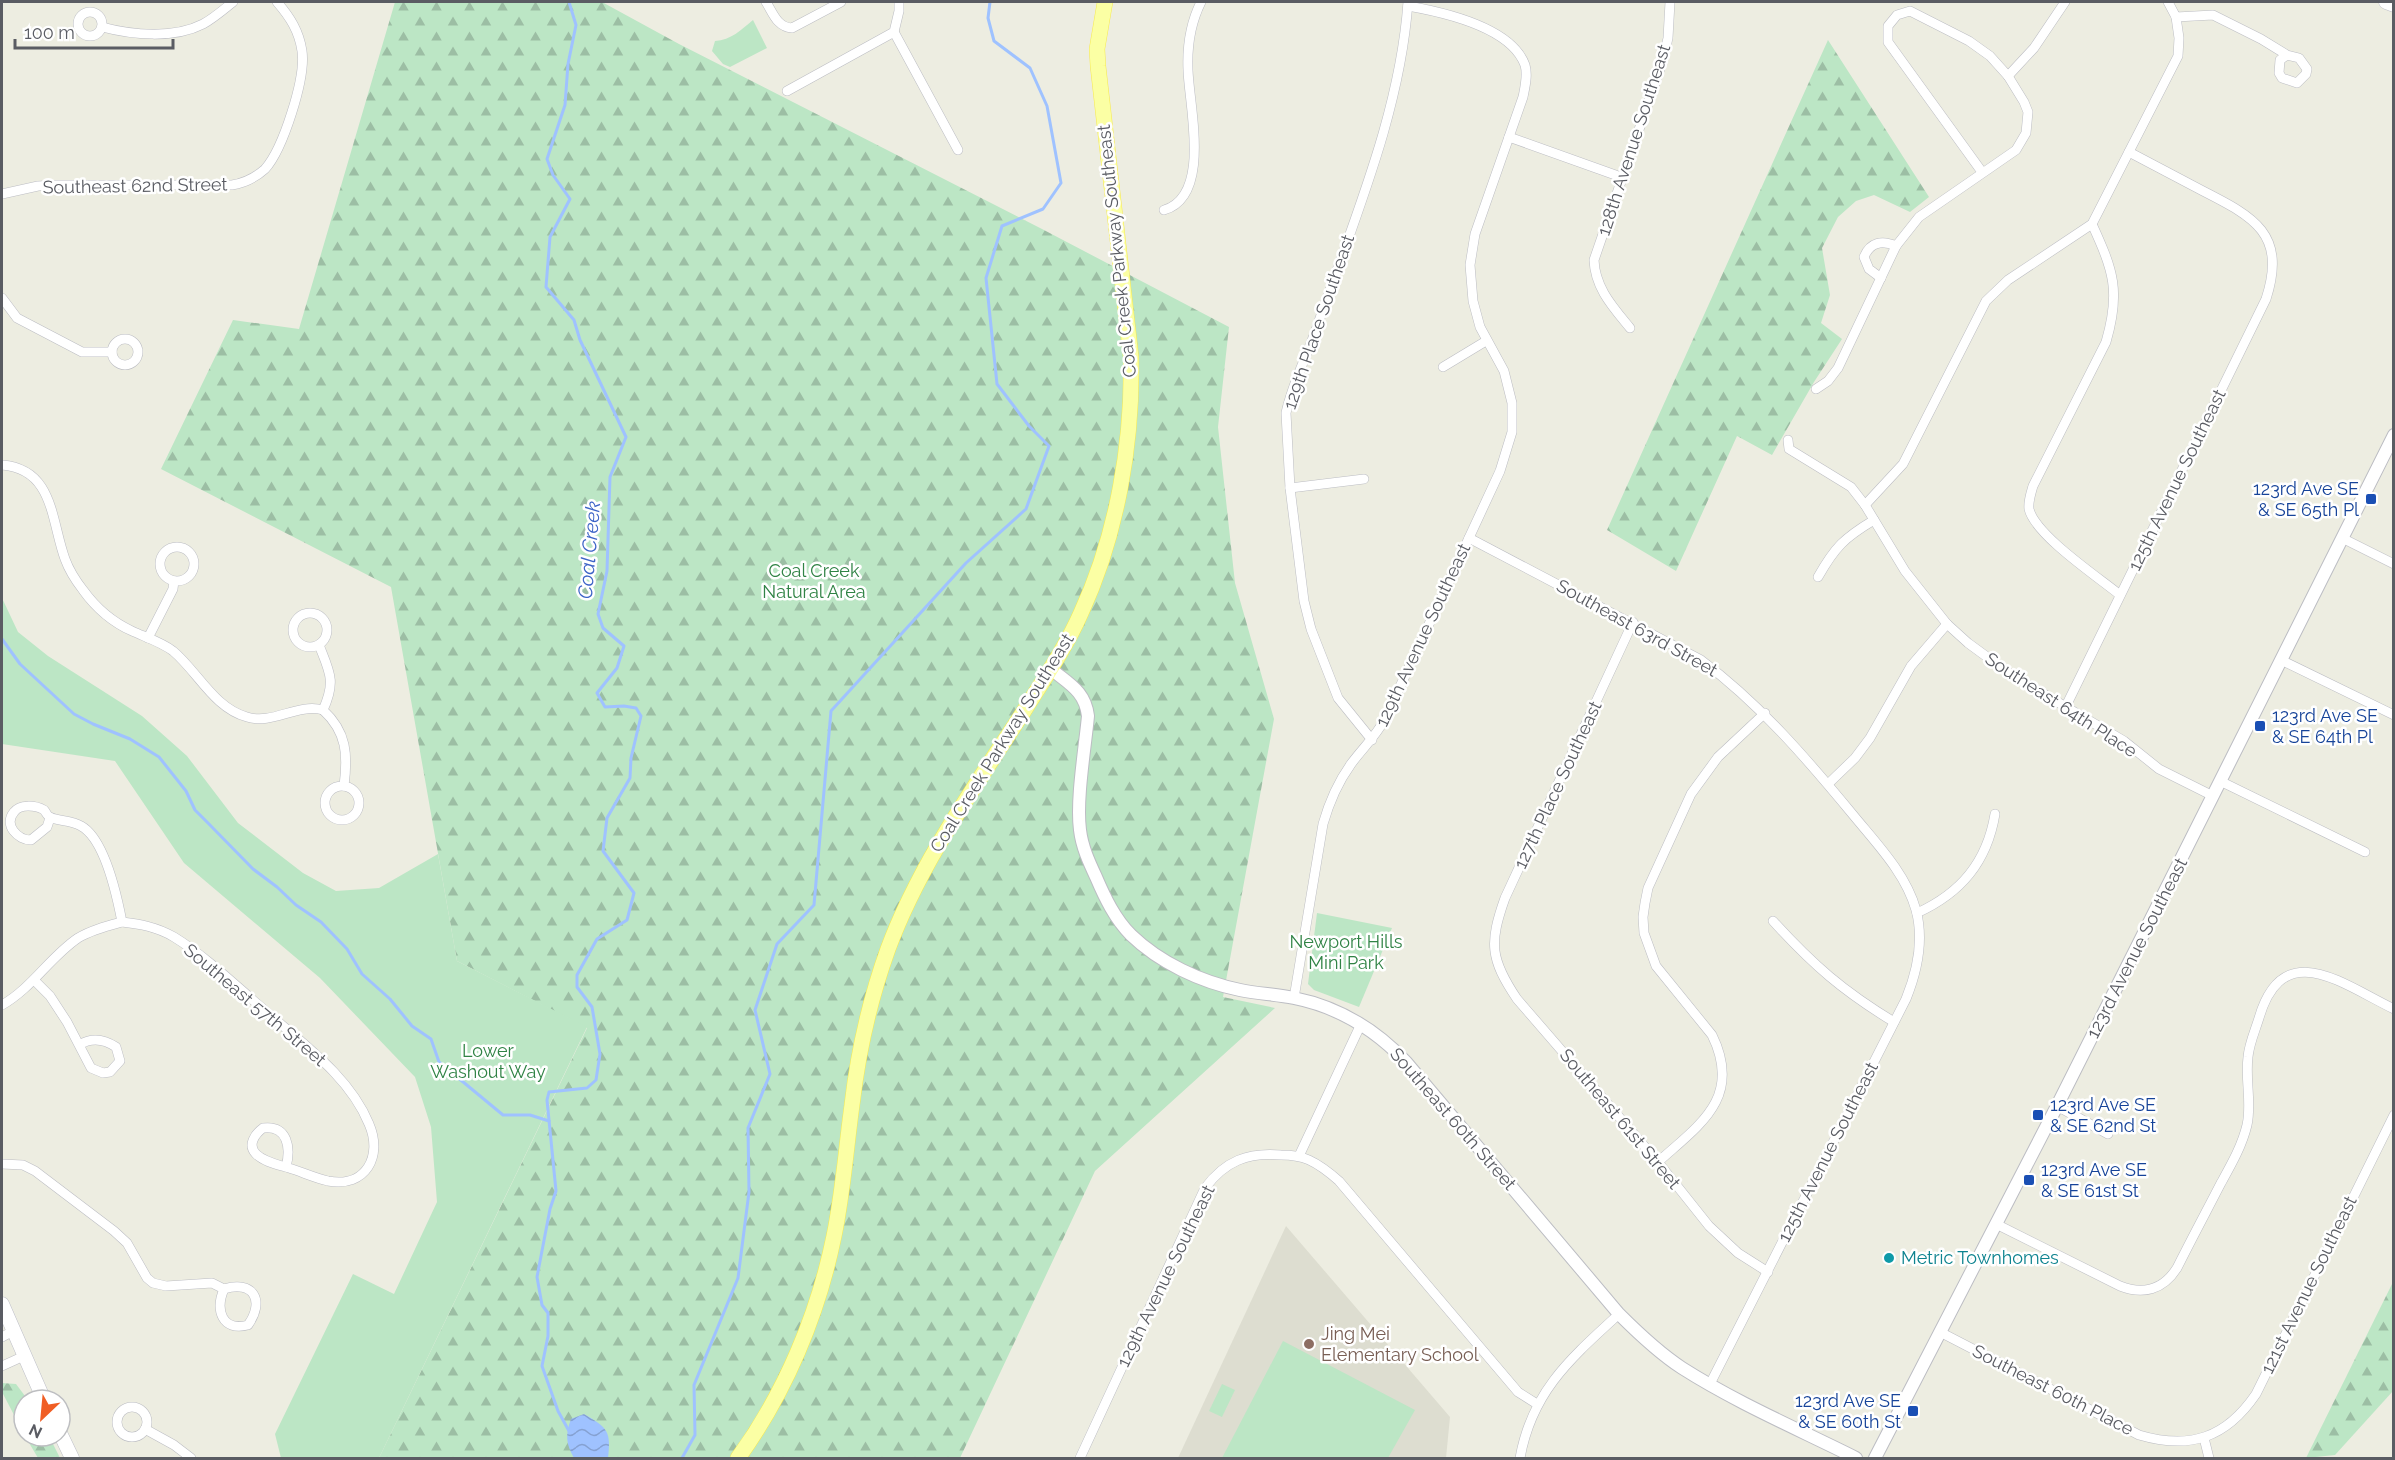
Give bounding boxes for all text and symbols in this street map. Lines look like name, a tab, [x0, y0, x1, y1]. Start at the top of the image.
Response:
scale bar	[15, 12, 172, 50]
text: 100 m	[24, 22, 75, 43]
street label: 128th Avenue Southeast	[1593, 41, 1674, 238]
street label: Coal Creek Parkway Southeast	[1093, 124, 1140, 378]
street label: Southeast 62nd Street	[42, 173, 228, 198]
street label: 129th Place Southeast	[1279, 232, 1358, 412]
street label: 125th Avenue Southeast	[2123, 386, 2230, 574]
place label: 123rd Ave SE & SE 65th Pl	[2253, 478, 2359, 520]
marker: 123rd Ave SE & SE 65th Pl	[2364, 492, 2378, 506]
water label: Coal Creek	[573, 500, 605, 600]
street label: 129th Avenue Southeast	[1371, 540, 1474, 730]
park label: Coal Creek Natural Area	[762, 560, 866, 602]
street label: Southeast 63rd Street	[1553, 575, 1721, 681]
street label: Coal Creek Parkway Southeast	[925, 629, 1078, 856]
street label: Southeast 64th Place	[1981, 648, 2141, 762]
street label: 127th Place Southeast	[1509, 698, 1606, 872]
place label: 123rd Ave SE & SE 64th Pl	[2272, 705, 2378, 747]
marker: 123rd Ave SE & SE 64th Pl	[2253, 719, 2267, 733]
street label: 123rd Avenue Southeast	[2082, 854, 2191, 1042]
park label: Newport Hills Mini Park	[1289, 931, 1403, 973]
street label: Southeast 57th Street	[180, 939, 331, 1070]
park label: Lower Washout Way	[430, 1040, 546, 1082]
street label: Southeast 60th Street	[1386, 1043, 1521, 1194]
street label: Southeast 61st Street	[1556, 1044, 1685, 1193]
street label: 125th Avenue Southeast	[1773, 1058, 1882, 1245]
place label: 123rd Ave SE & SE 62nd St	[2050, 1094, 2156, 1136]
marker: 123rd Ave SE & SE 62nd St	[2031, 1108, 2045, 1122]
place label: 123rd Ave SE & SE 61st St	[2041, 1159, 2147, 1201]
marker: 123rd Ave SE & SE 61st St	[2022, 1173, 2036, 1187]
street label: 129th Avenue Southeast	[1112, 1181, 1219, 1370]
street label: 121st Avenue Southeast	[2256, 1192, 2361, 1377]
place label: Metric Townhomes	[1901, 1247, 2059, 1268]
marker: Metric Townhomes	[1882, 1251, 1896, 1265]
place label: Jing Mei Elementary School	[1321, 1323, 1479, 1365]
marker: Jing Mei Elementary School	[1302, 1337, 1316, 1351]
street label: Southeast 60th Place	[1969, 1340, 2138, 1439]
north arrow	[12, 1388, 72, 1448]
place label: 123rd Ave SE & SE 60th St	[1795, 1390, 1901, 1432]
marker: 123rd Ave SE & SE 60th St	[1906, 1404, 1920, 1418]
text: N	[26, 1420, 45, 1442]

